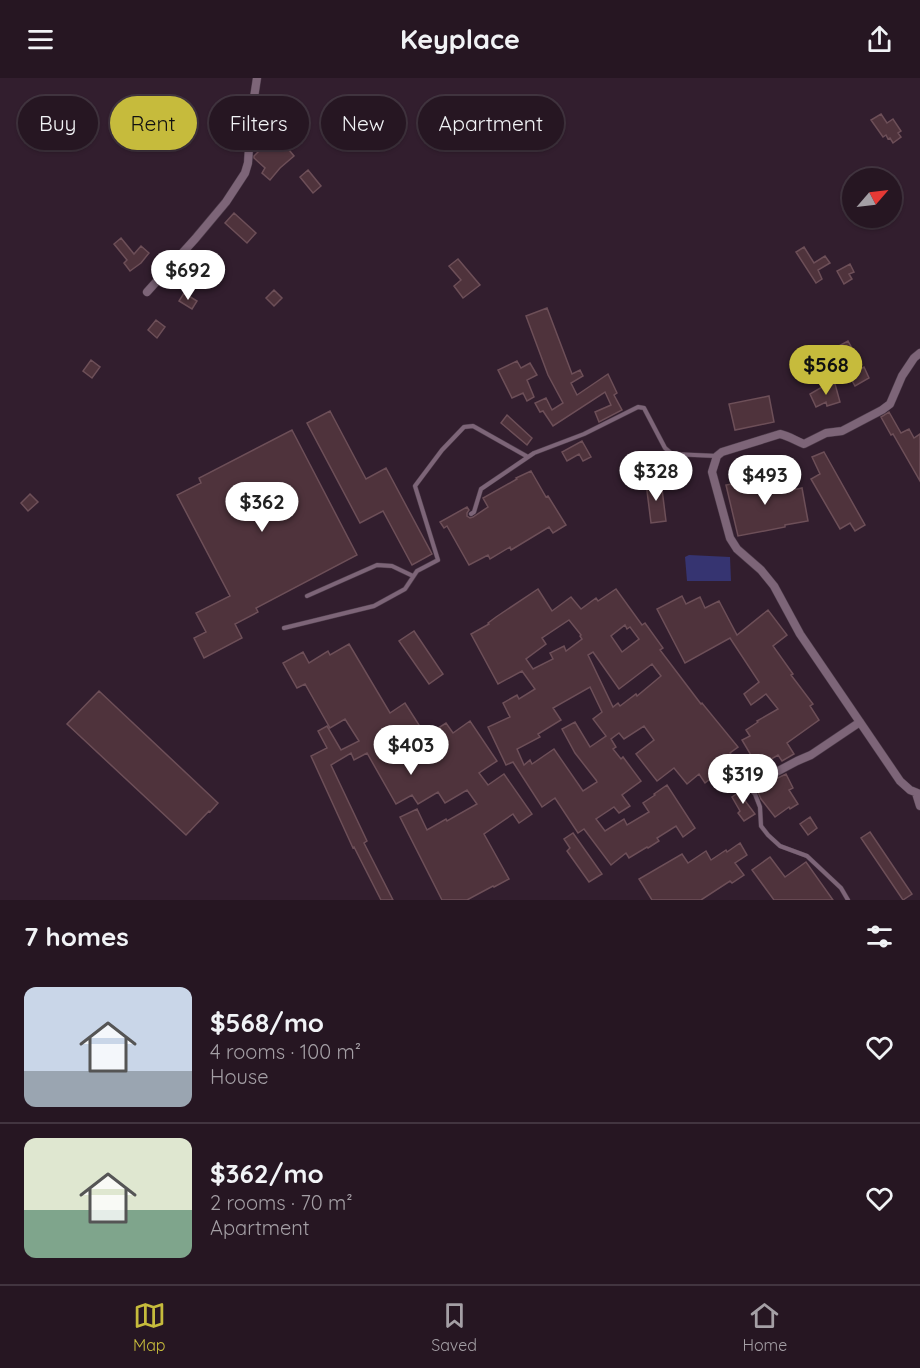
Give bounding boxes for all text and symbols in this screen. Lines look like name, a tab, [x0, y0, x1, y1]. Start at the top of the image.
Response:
text: Keyplace	[400, 22, 520, 56]
icon: menu	[24, 23, 57, 56]
icon: share	[863, 23, 896, 56]
chip: Buy	[18, 96, 98, 150]
chip: Rent	[110, 96, 197, 150]
chip: Filters	[209, 96, 309, 150]
chip: New	[321, 96, 406, 150]
chip: Apartment	[418, 96, 564, 150]
north arrow	[842, 168, 902, 228]
map controls	[842, 168, 902, 228]
pin: $692	[152, 250, 224, 301]
text: $692	[165, 257, 211, 282]
pin: $568	[790, 345, 862, 396]
text: $568	[803, 352, 849, 377]
pin: $328	[620, 451, 692, 502]
pin: $493	[729, 455, 801, 506]
text: $328	[633, 458, 679, 483]
text: $493	[742, 462, 788, 487]
pin: $362	[226, 482, 298, 533]
text: $362	[239, 489, 285, 514]
pin: $403	[375, 725, 447, 776]
text: $403	[388, 732, 434, 757]
pin: $319	[707, 754, 779, 805]
text: $319	[722, 761, 764, 786]
text: 7 homes	[24, 920, 129, 953]
icon: filters	[863, 920, 896, 953]
text: $568/mo	[210, 1006, 324, 1039]
icon: home	[72, 1011, 144, 1083]
icon: heart	[863, 1031, 896, 1064]
text: 4 rooms · 100 m²	[210, 1039, 361, 1064]
text: House	[210, 1064, 269, 1089]
text: $362/mo	[210, 1157, 324, 1190]
icon: home	[72, 1162, 144, 1234]
icon: heart	[863, 1182, 896, 1215]
text: 2 rooms · 70 m²	[210, 1190, 353, 1215]
text: Apartment	[210, 1215, 310, 1240]
tab: Map	[133, 1299, 166, 1355]
tab: Saved	[431, 1299, 477, 1355]
tab: Home	[742, 1299, 787, 1355]

